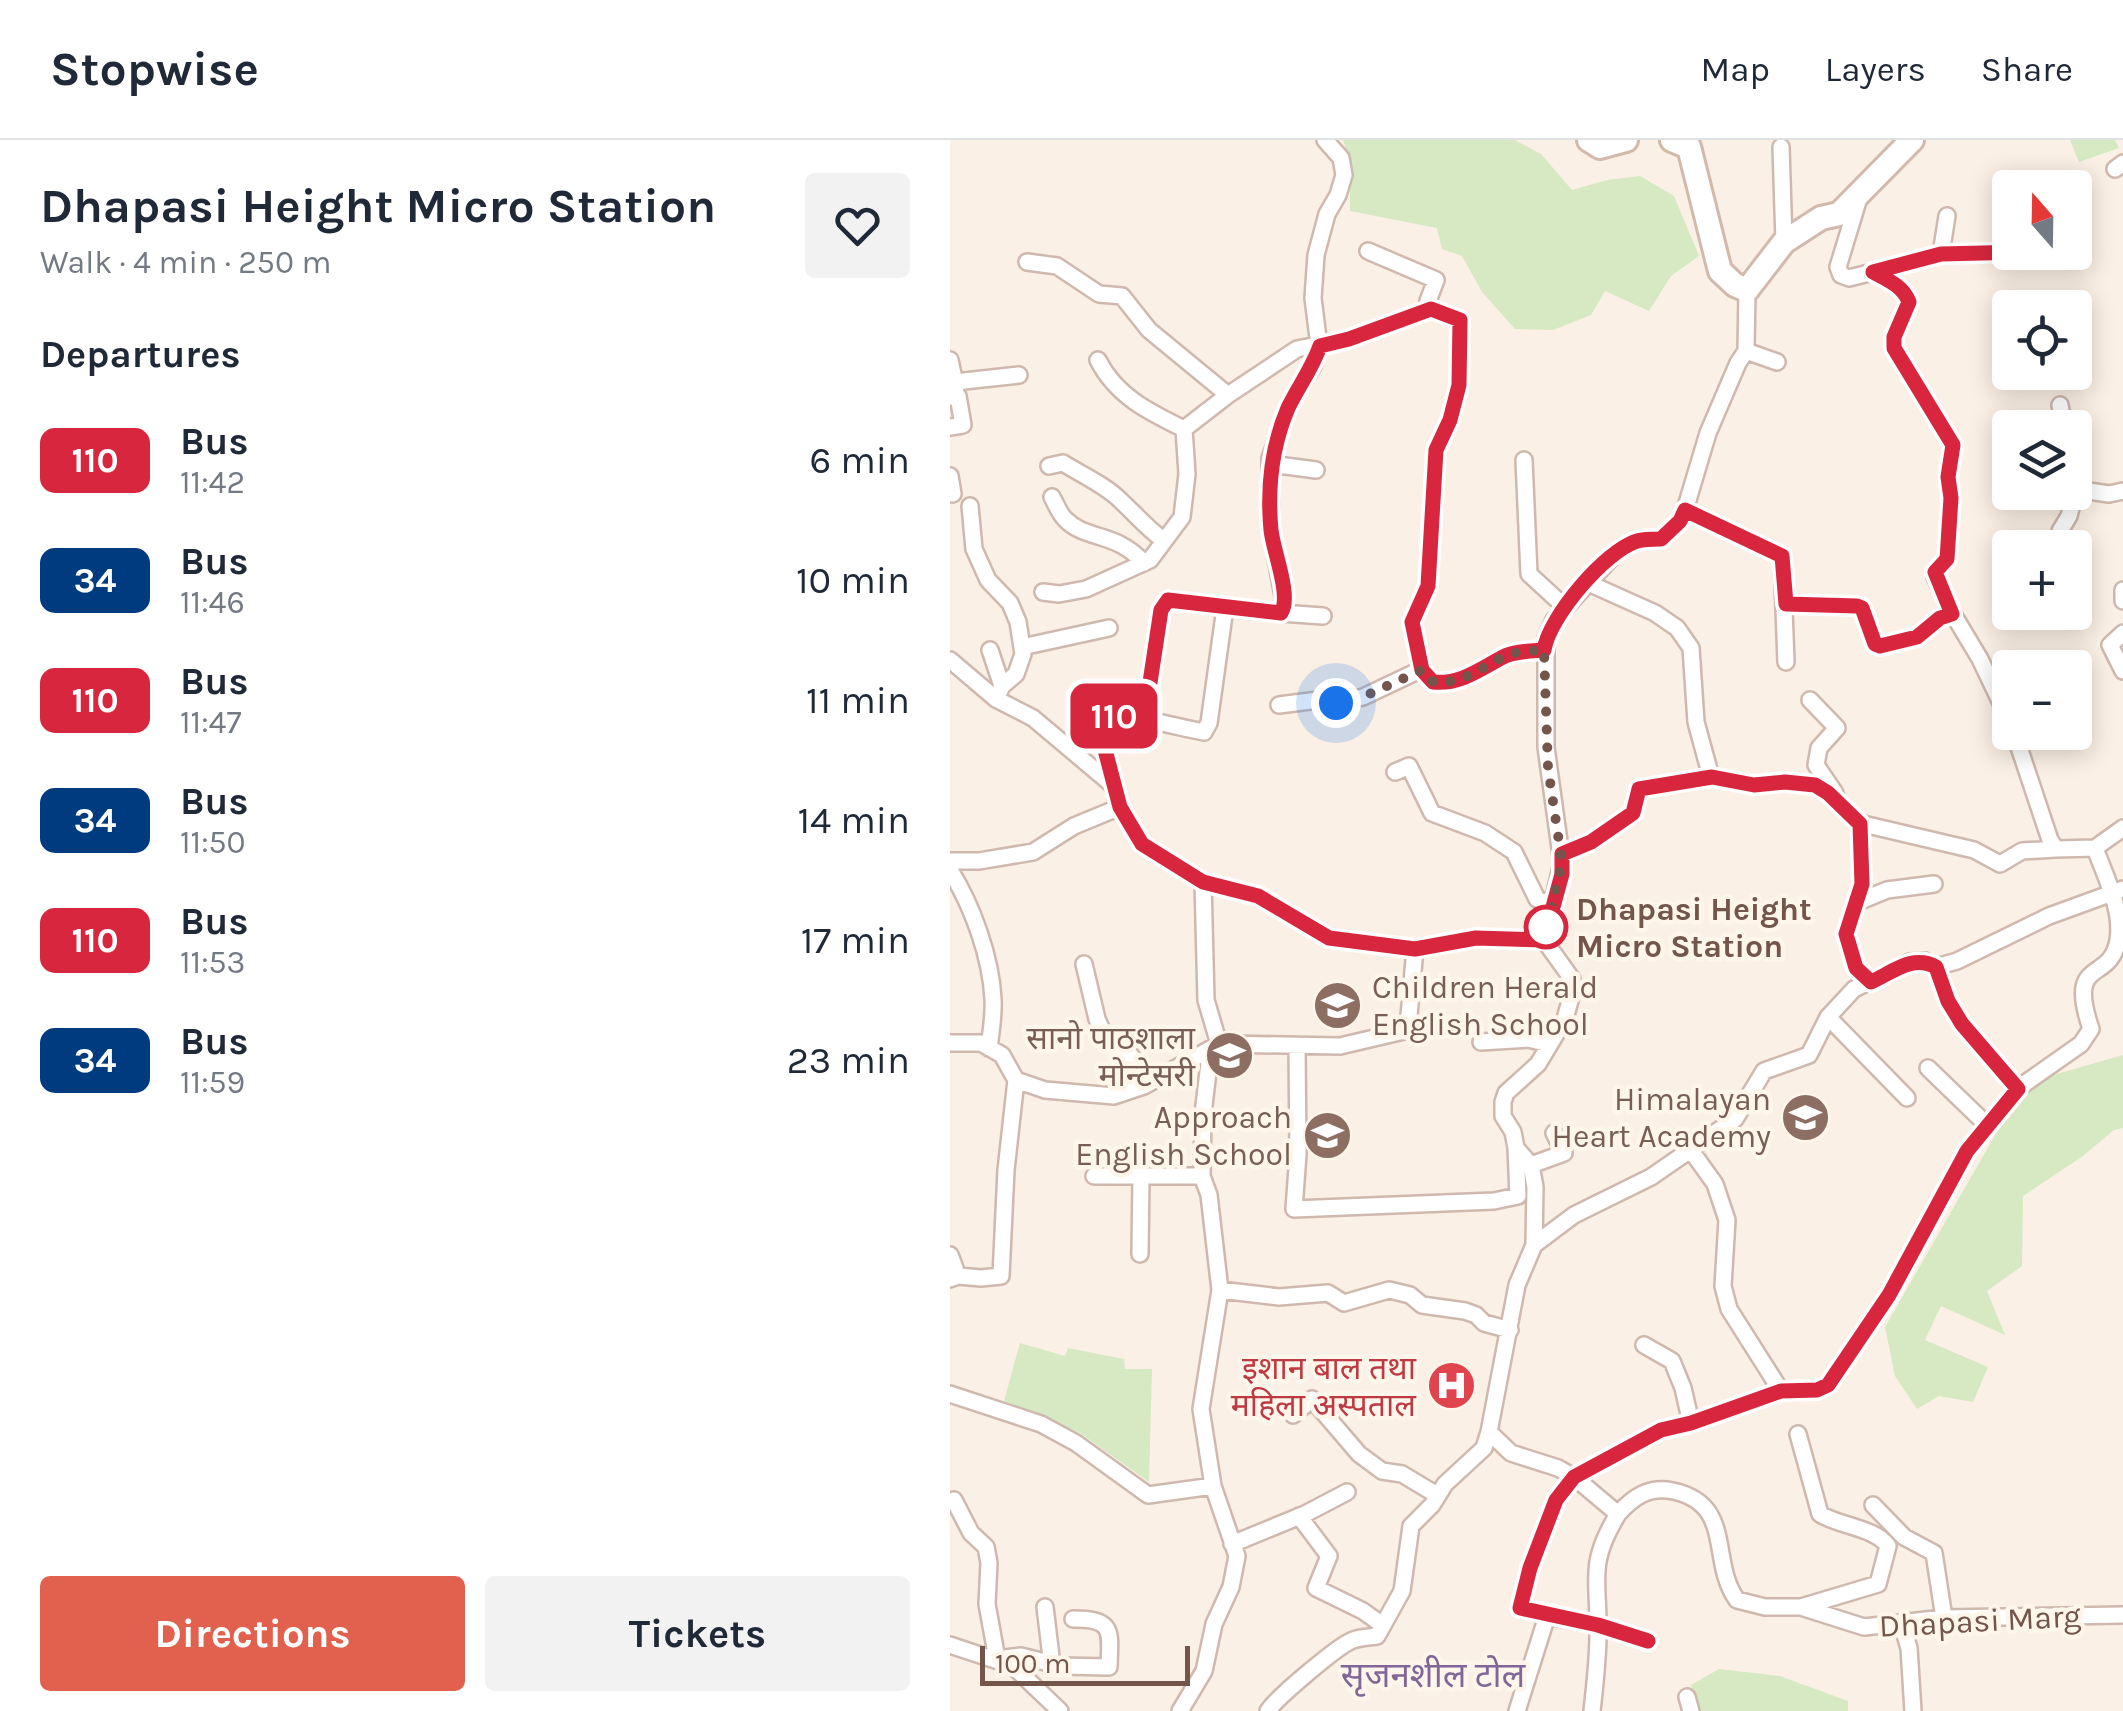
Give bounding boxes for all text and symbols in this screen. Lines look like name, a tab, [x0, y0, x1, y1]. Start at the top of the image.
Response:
text: Stopwise	[50, 41, 259, 97]
text: Map	[1700, 49, 1770, 90]
text: Layers	[1825, 49, 1926, 90]
text: Share	[1981, 49, 2073, 90]
north arrow	[1992, 170, 2092, 270]
map controls	[1992, 170, 2092, 750]
button: heart	[805, 173, 910, 278]
text: Dhapasi Height Micro Station	[40, 178, 716, 234]
text: Walk · 4 min · 250 m	[40, 244, 331, 281]
button: locate	[1992, 290, 2092, 390]
text: Departures	[40, 332, 240, 377]
button: layers	[1992, 410, 2092, 510]
text: Bus	[180, 419, 249, 464]
text: 6 min	[809, 438, 910, 483]
text: 110	[71, 440, 119, 481]
text: 11:42	[180, 464, 245, 501]
button: +	[1992, 530, 2092, 630]
text: Bus	[180, 539, 249, 584]
text: 10 min	[796, 558, 910, 603]
text: 34	[74, 560, 116, 601]
text: 11:46	[180, 584, 245, 621]
button: −	[1992, 650, 2092, 750]
text: Bus	[180, 659, 249, 704]
text: 11 min	[806, 678, 910, 723]
your location	[1311, 678, 1361, 728]
text: 110	[71, 680, 119, 721]
line badge: 110	[1056, 684, 1172, 748]
text: 110	[1090, 696, 1138, 737]
text: 11:47	[180, 704, 241, 741]
text: Bus	[180, 779, 249, 824]
text: 14 min	[797, 798, 910, 843]
text: 34	[74, 800, 116, 841]
text: 11:50	[180, 824, 246, 861]
place label: Dhapasi Height Micro Station	[1576, 891, 1812, 965]
text: Bus	[180, 899, 249, 944]
marker: Dhapasi Height Micro Station	[1525, 906, 1567, 948]
text: 17 min	[801, 918, 910, 963]
text: 110	[71, 920, 119, 961]
text: 11:53	[180, 944, 246, 981]
place label: Children Herald English School	[1372, 969, 1598, 1043]
school or university icon: Children Herald English School	[1311, 979, 1363, 1031]
text: Bus	[180, 1019, 249, 1064]
place label: सानो पाठशाला मोन्टेसरी	[1026, 1020, 1196, 1094]
school or university icon: सानो पाठशाला मोन्टेसरी	[1204, 1030, 1256, 1082]
text: 23 min	[787, 1038, 910, 1083]
text: 34	[74, 1040, 116, 1081]
text: 11:59	[180, 1064, 245, 1101]
place label: Himalayan Heart Academy	[1552, 1081, 1771, 1155]
school or university icon: Himalayan Heart Academy	[1780, 1091, 1832, 1143]
place label: Approach English School	[1075, 1099, 1292, 1173]
school or university icon: Approach English School	[1301, 1109, 1353, 1161]
place label: इशान बाल तथा महिला अस्पताल	[1231, 1350, 1417, 1424]
hospital icon: इशान बाल तथा महिला अस्पताल	[1425, 1360, 1477, 1412]
button: Directions	[40, 1576, 465, 1691]
button: Tickets	[485, 1576, 910, 1691]
street label: Dhapasi Marg	[1878, 1597, 2082, 1645]
scale bar	[980, 1641, 1190, 1686]
text: 100 m	[995, 1647, 1070, 1680]
district label: सृजनशील टोल	[1341, 1655, 1526, 1697]

